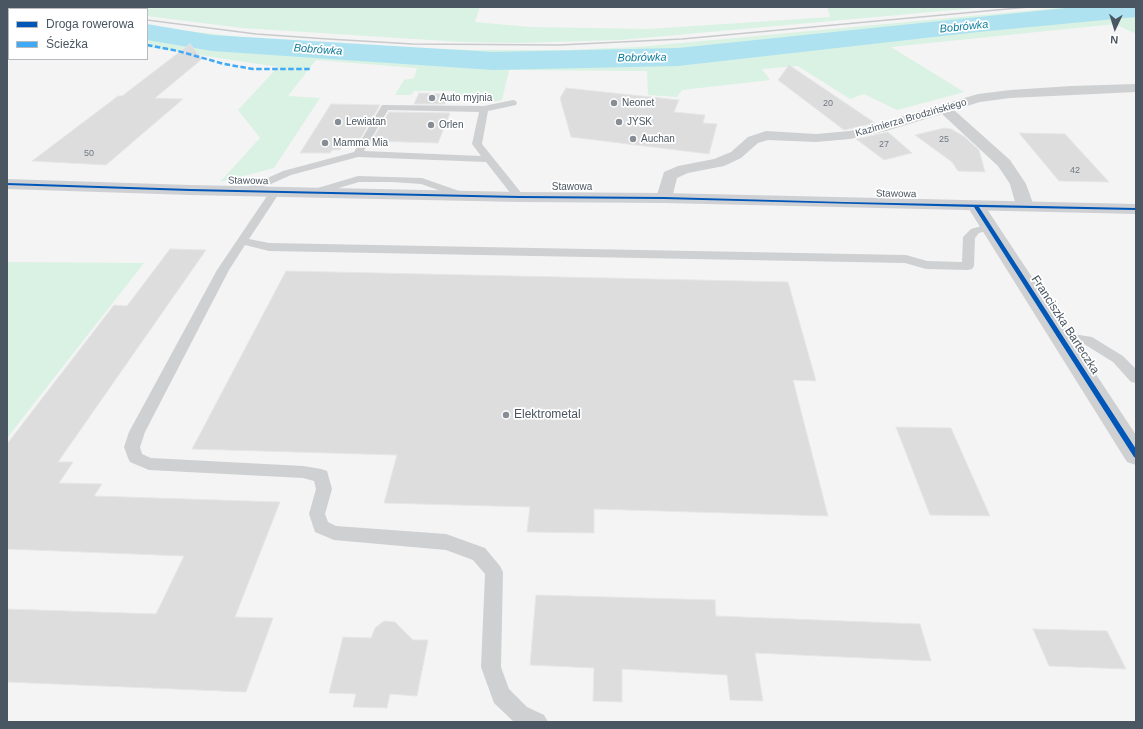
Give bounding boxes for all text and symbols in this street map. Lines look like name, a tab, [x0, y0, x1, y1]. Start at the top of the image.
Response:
legend	[8, 8, 148, 60]
north arrow	[1095, 8, 1135, 48]
text: Droga rowerowa	[46, 17, 134, 31]
water label: Bobrówka	[939, 18, 989, 36]
text: N	[1110, 34, 1119, 46]
text: Ścieżka	[46, 37, 88, 51]
water label: Bobrówka	[293, 42, 343, 58]
water label: Bobrówka	[617, 51, 667, 65]
place label: Auto myjnia	[440, 92, 492, 104]
marker: Auto myjnia	[427, 93, 437, 103]
street label: Kazimierza Brodzińskiego	[854, 96, 968, 140]
place label: Neonet	[622, 97, 654, 109]
marker: Neonet	[609, 98, 619, 108]
house number: 20	[823, 99, 833, 109]
place label: Lewiatan	[346, 116, 386, 128]
place label: JYSK	[627, 116, 652, 128]
marker: Lewiatan	[333, 117, 343, 127]
marker: JYSK	[614, 117, 624, 127]
place label: Orlen	[439, 119, 463, 131]
marker: Orlen	[426, 120, 436, 130]
place label: Auchan	[641, 133, 675, 145]
marker: Auchan	[628, 134, 638, 144]
house number: 25	[939, 135, 949, 145]
place label: Mamma Mia	[333, 137, 388, 149]
marker: Mamma Mia	[320, 138, 330, 148]
house number: 27	[879, 140, 889, 150]
house number: 50	[84, 149, 94, 159]
house number: 42	[1070, 166, 1080, 176]
street label: Stawowa	[228, 175, 268, 187]
street label: Stawowa	[552, 181, 592, 193]
street label: Stawowa	[876, 188, 916, 200]
street label: Franciszka Barteczka	[1028, 273, 1102, 377]
place label: Elektrometal	[514, 408, 581, 422]
marker: Elektrometal	[501, 410, 511, 420]

